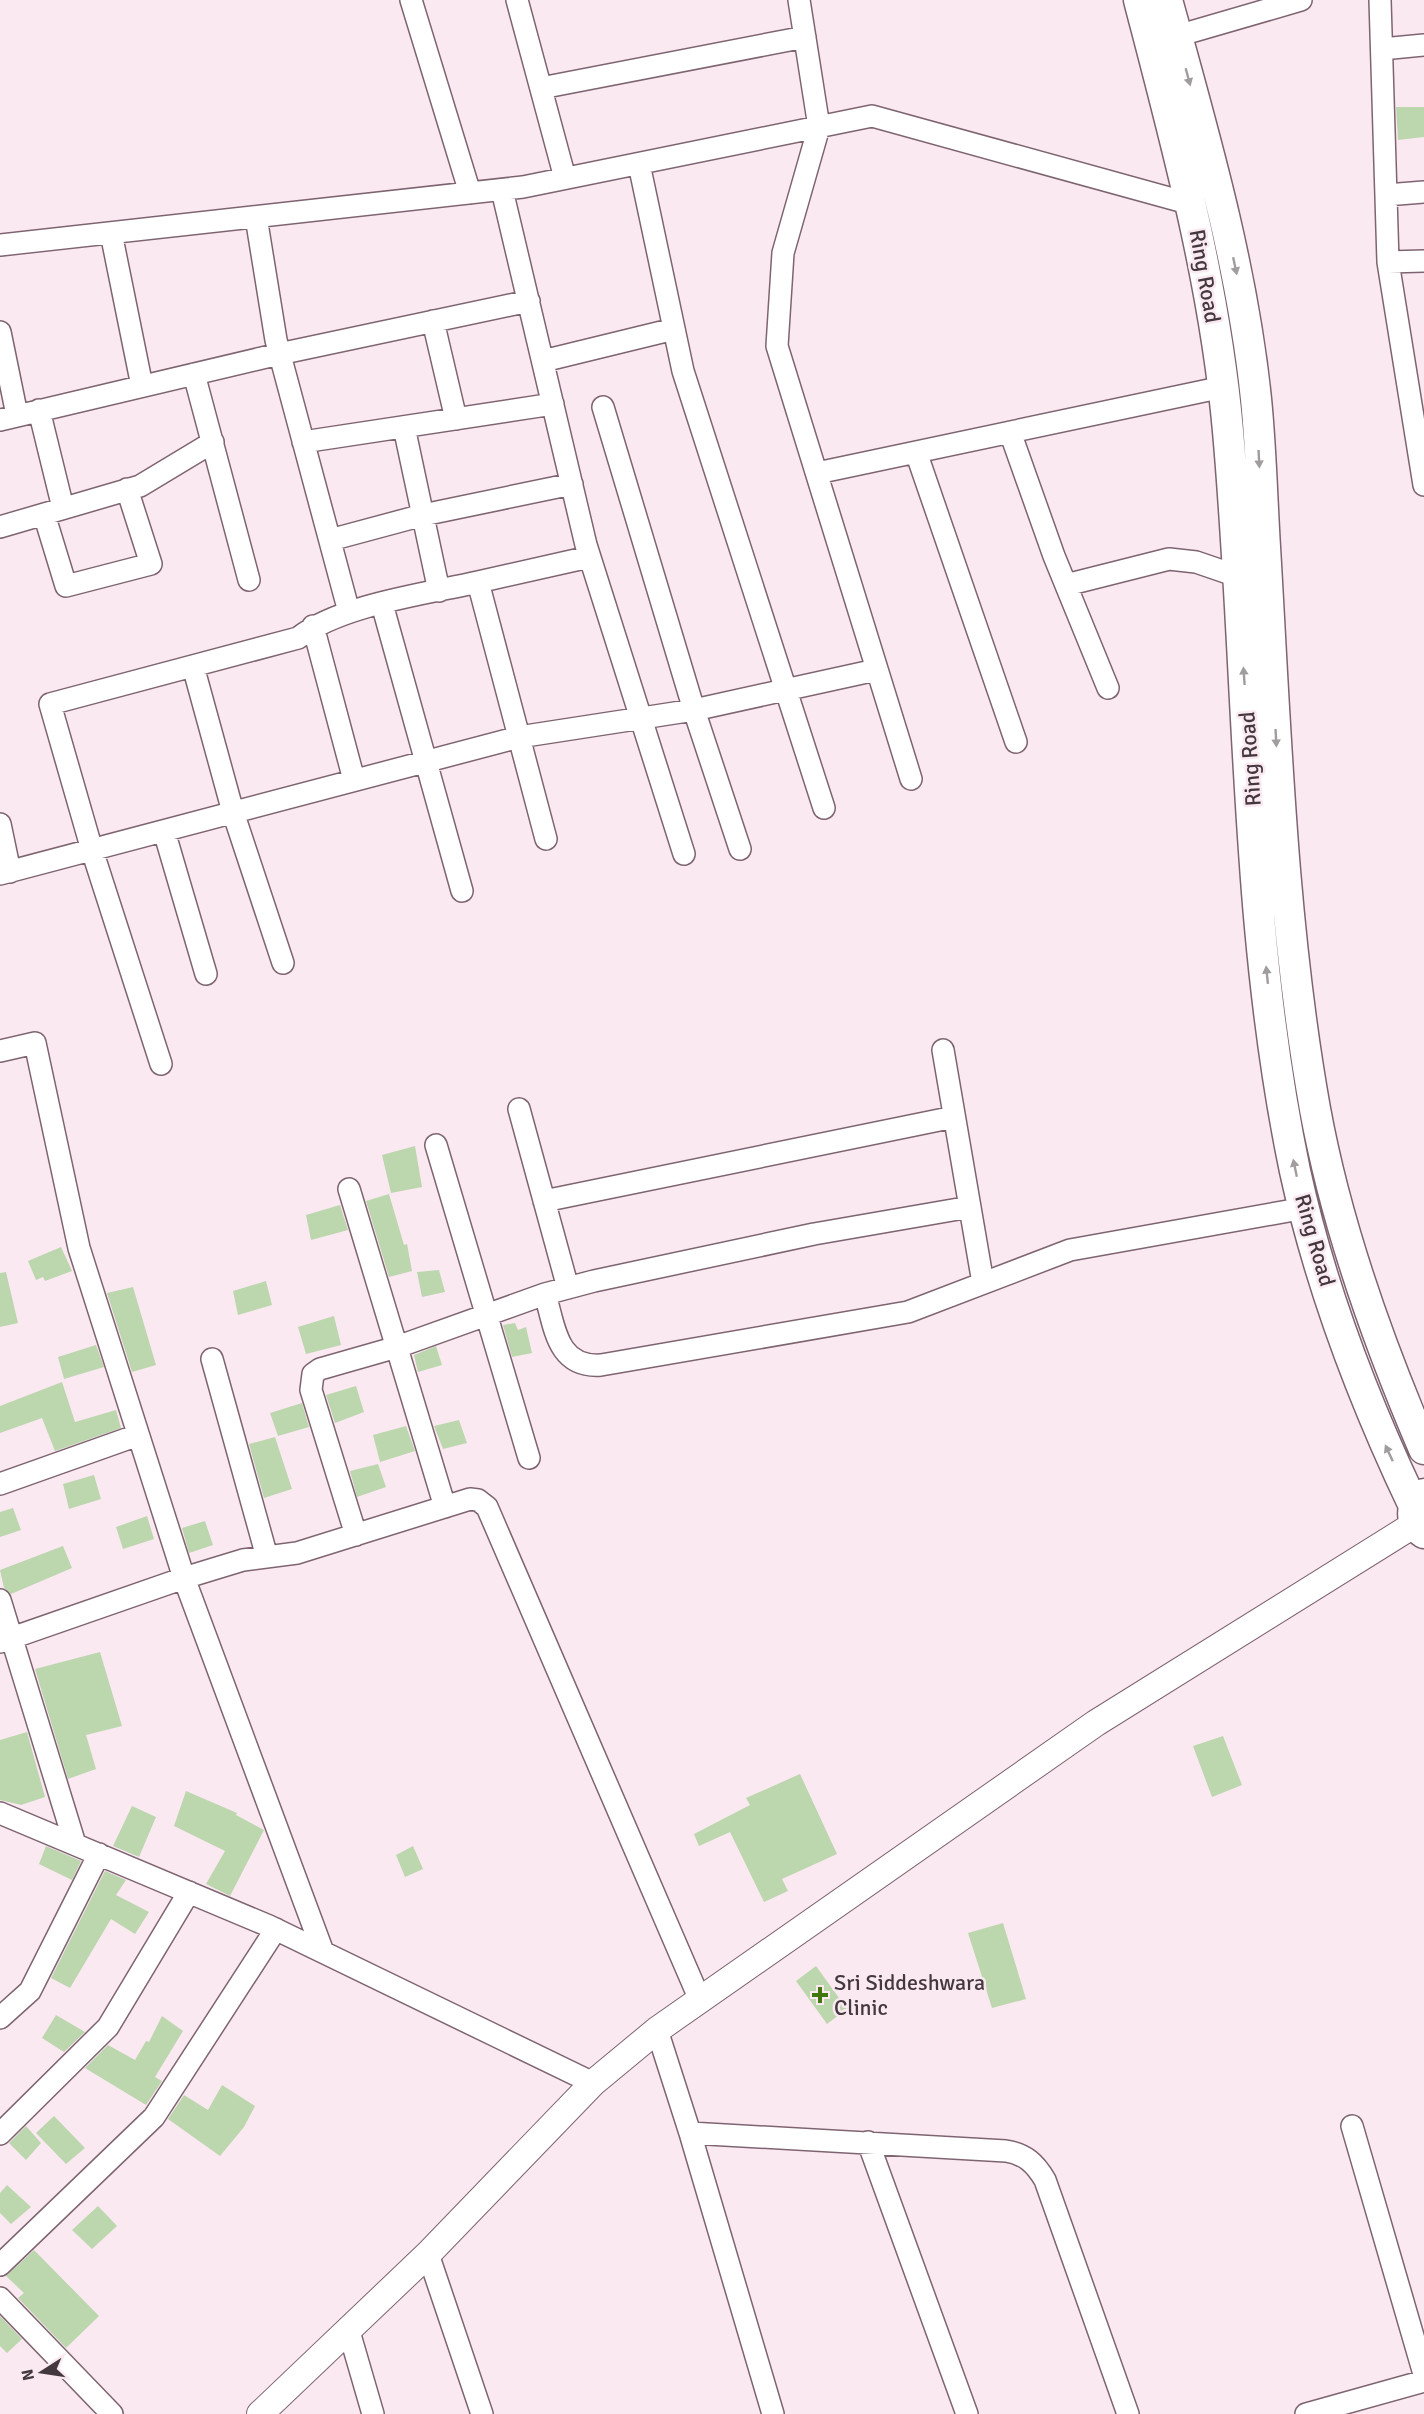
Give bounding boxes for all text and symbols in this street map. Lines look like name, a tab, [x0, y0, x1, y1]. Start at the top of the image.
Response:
one-way arrow	[1184, 68, 1193, 86]
street label: Ring Road	[1183, 227, 1227, 325]
one-way arrow	[1231, 257, 1240, 276]
one-way arrow	[1255, 450, 1264, 469]
one-way arrow	[1239, 667, 1249, 686]
street label: Ring Road	[1233, 711, 1267, 807]
one-way arrow	[1272, 728, 1281, 747]
one-way arrow	[1262, 966, 1271, 985]
one-way arrow	[1290, 1158, 1299, 1177]
street label: Ring Road	[1289, 1191, 1341, 1289]
one-way arrow	[1384, 1444, 1393, 1461]
place label: Sri Siddeshwara Clinic	[834, 1969, 985, 2021]
marker: Sri Siddeshwara Clinic	[811, 1986, 829, 2004]
north arrow	[12, 2342, 72, 2402]
text: N	[17, 2367, 39, 2382]

